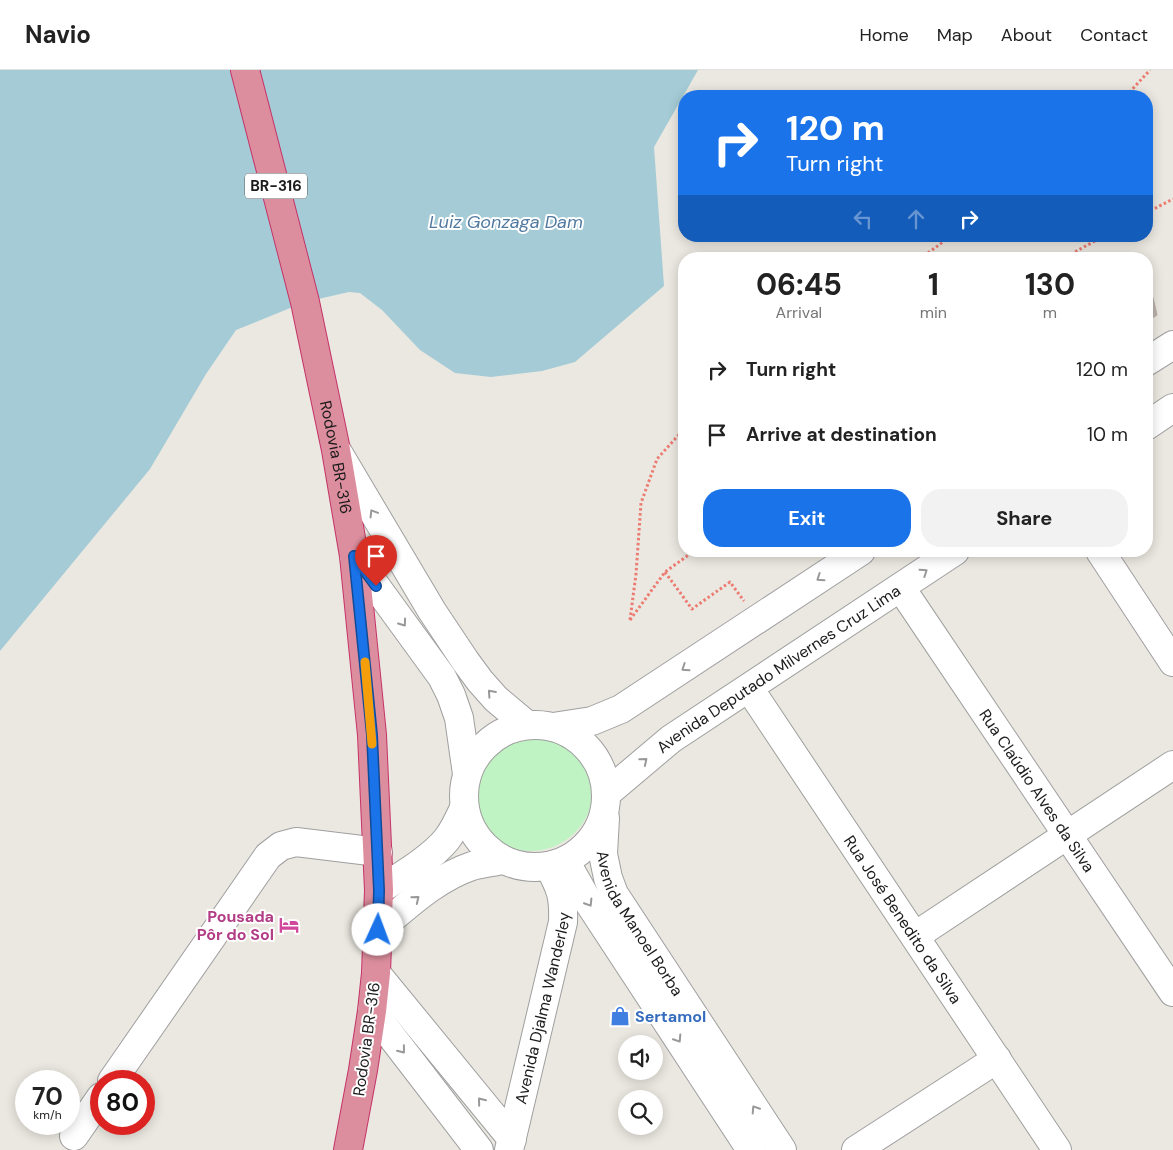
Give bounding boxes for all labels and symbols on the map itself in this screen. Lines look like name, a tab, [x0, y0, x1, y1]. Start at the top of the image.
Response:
road number: BR-316	[245, 174, 307, 198]
water label: Luiz Gonzaga Dam	[429, 210, 583, 234]
street label: Rodovia BR-316	[315, 399, 357, 516]
one-way arrow	[370, 509, 380, 518]
pin	[355, 535, 397, 586]
one-way arrow	[918, 569, 927, 578]
one-way arrow	[817, 572, 826, 581]
street label: Avenida Deputado Milvernes Cruz Lima	[652, 580, 905, 758]
one-way arrow	[397, 618, 406, 627]
one-way arrow	[681, 662, 691, 671]
one-way arrow	[487, 689, 496, 698]
street label: Rua Claúdio Alves da Silva	[974, 705, 1099, 876]
one-way arrow	[638, 758, 647, 767]
street label: Rua José Benedito da Silva	[839, 831, 966, 1008]
street label: Avenida Manoel Borba	[592, 849, 688, 1000]
one-way arrow	[410, 897, 419, 905]
one-way arrow	[583, 898, 593, 907]
position arrow	[351, 903, 403, 955]
place label: Pousada Pôr do Sol	[197, 906, 274, 945]
street label: Avenida Djalma Wanderley	[510, 912, 574, 1106]
hotel icon: Pousada Pôr do Sol	[278, 914, 300, 936]
street label: Rodovia BR-316	[348, 981, 385, 1097]
shop icon: Sertamol	[609, 1005, 631, 1027]
place label: Sertamol	[635, 1006, 706, 1027]
one-way arrow	[672, 1034, 682, 1043]
one-way arrow	[396, 1044, 404, 1053]
speed limit sign: 80	[90, 1070, 155, 1135]
one-way arrow	[478, 1098, 486, 1107]
one-way arrow	[752, 1106, 761, 1115]

